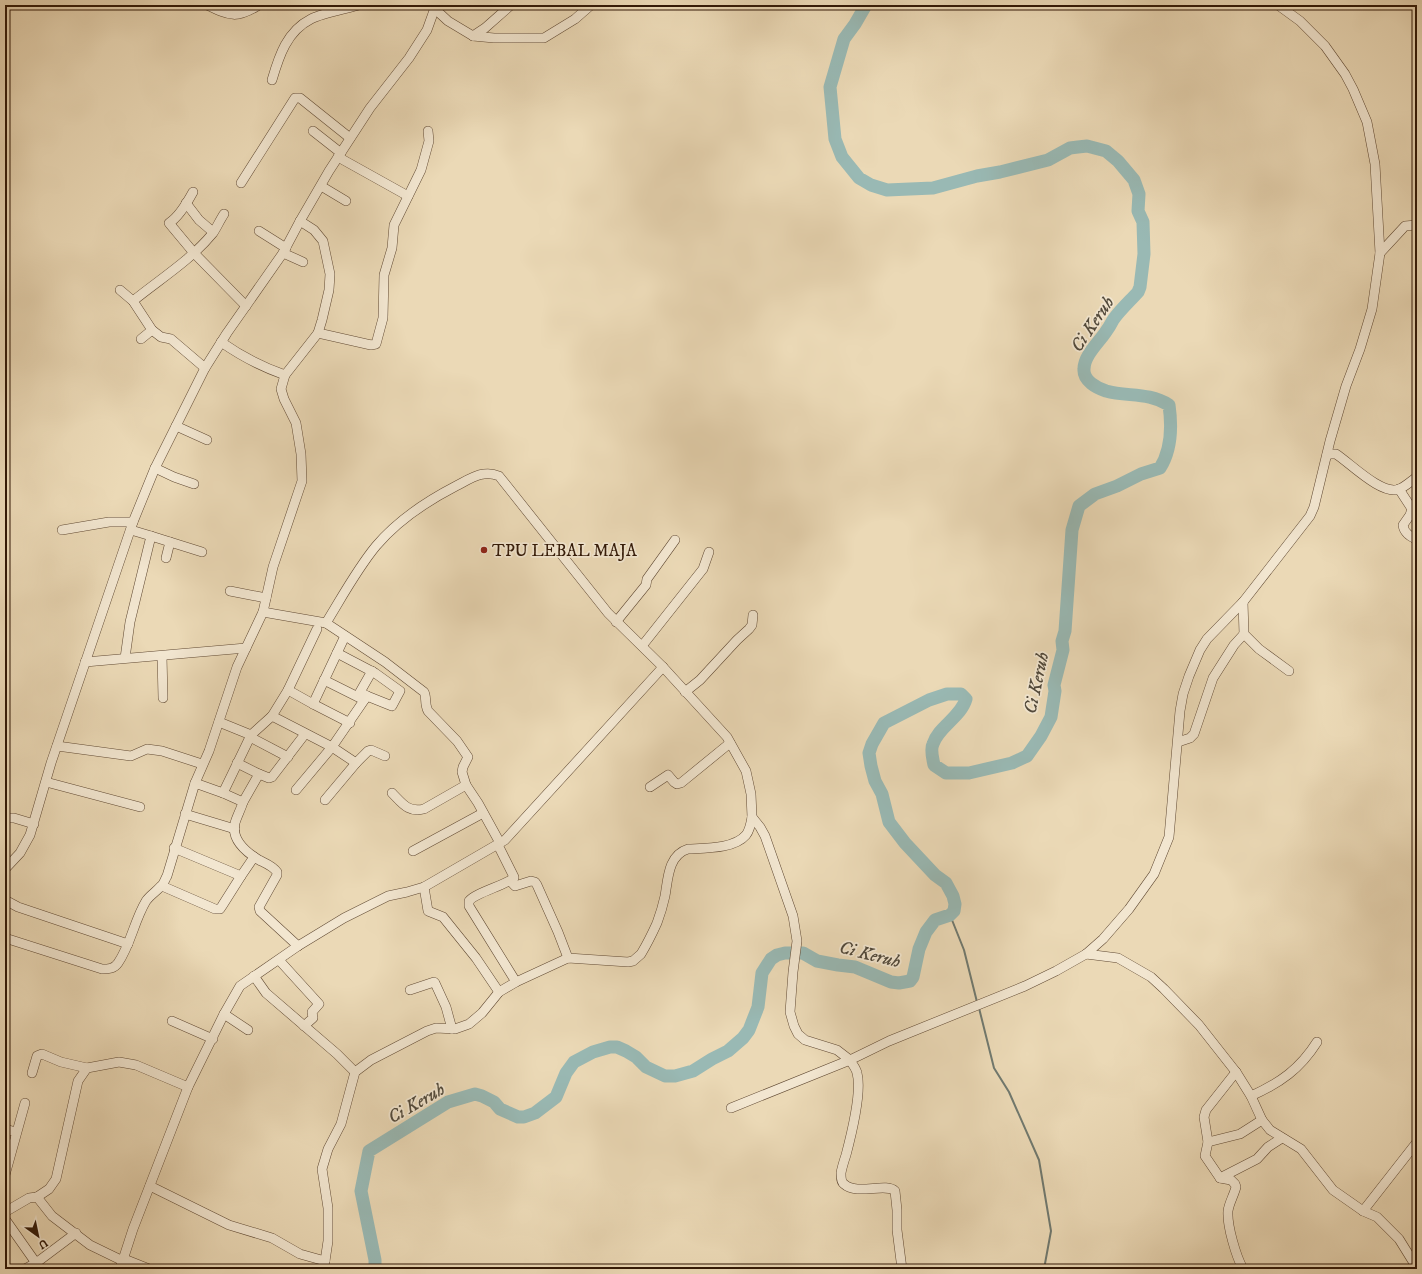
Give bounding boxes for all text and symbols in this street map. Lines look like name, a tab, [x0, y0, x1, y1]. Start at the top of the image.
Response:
water label: Ci Keruh	[1066, 292, 1119, 357]
place label: TPU LEBAL MAJA	[492, 540, 637, 562]
marker: TPU LEBAL MAJA	[479, 545, 489, 555]
water label: Ci Keruh	[1020, 650, 1054, 716]
water label: Ci Keruh	[837, 937, 903, 973]
water label: Ci Keruh	[384, 1079, 449, 1129]
north arrow	[18, 1216, 58, 1256]
text: U	[35, 1235, 50, 1252]

